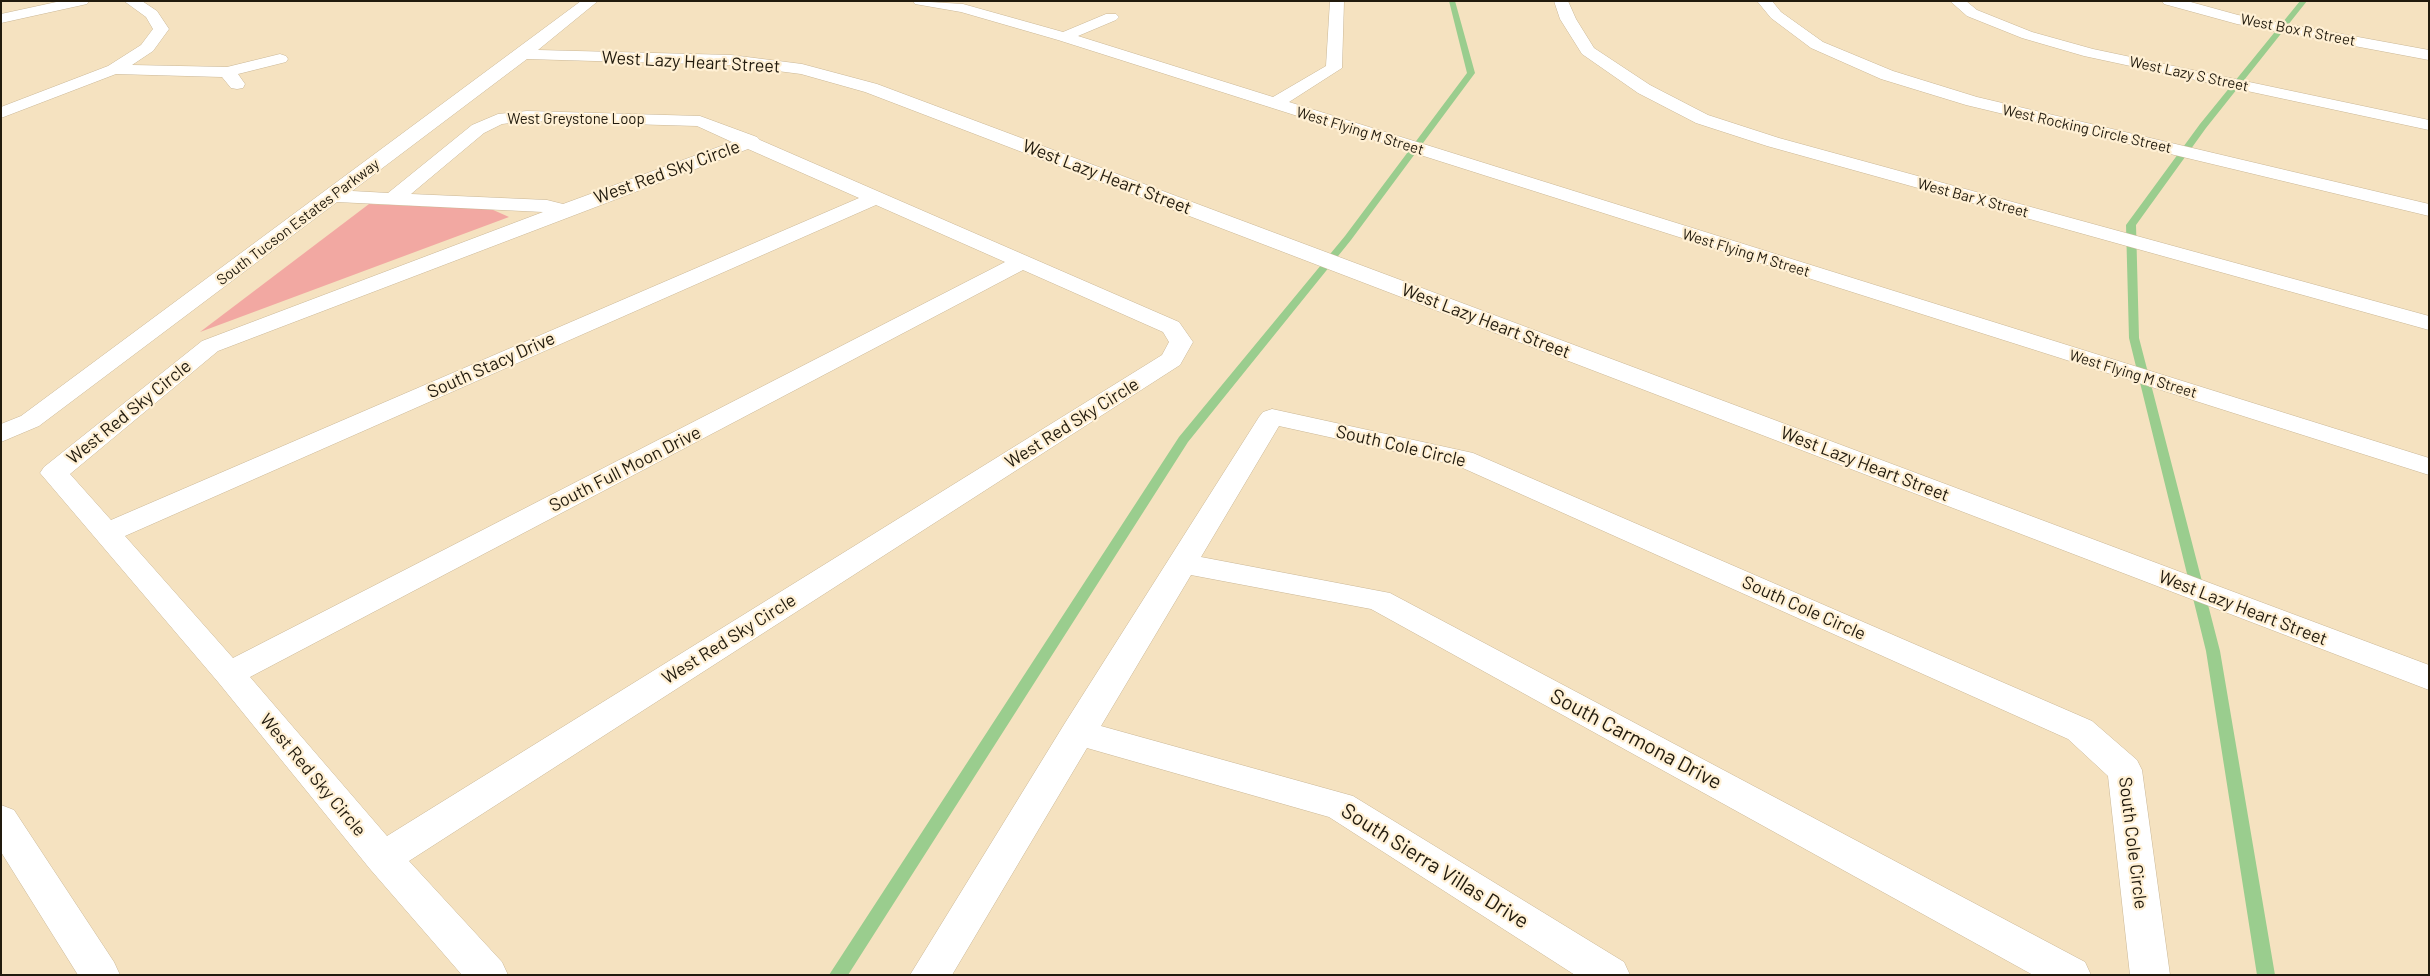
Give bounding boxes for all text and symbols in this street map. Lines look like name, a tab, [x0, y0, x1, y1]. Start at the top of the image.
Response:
street label: West Box R Street	[2239, 10, 2357, 50]
street label: West Lazy Heart Street	[601, 47, 781, 77]
street label: West Lazy S Street	[2128, 53, 2250, 95]
street label: West Rocking Circle Street	[2001, 101, 2173, 157]
street label: West Flying M Street	[1294, 103, 1426, 159]
street label: West Greystone Loop	[507, 110, 645, 128]
street label: West Lazy Heart Street	[1020, 135, 1194, 219]
street label: West Red Sky Circle	[591, 136, 743, 208]
street label: South Tucson Estates Parkway	[213, 155, 383, 289]
street label: West Bar X Street	[1916, 175, 2030, 221]
street label: West Flying M Street	[1680, 225, 1812, 281]
street label: West Lazy Heart Street	[1399, 279, 1573, 363]
street label: South Stacy Drive	[424, 327, 558, 403]
street label: West Flying M Street	[2067, 346, 2199, 402]
street label: West Red Sky Circle	[63, 355, 195, 469]
street label: West Red Sky Circle	[1001, 373, 1143, 473]
street label: South Full Moon Drive	[546, 421, 704, 517]
street label: South Cole Circle	[1334, 421, 1468, 471]
street label: West Lazy Heart Street	[1778, 422, 1952, 506]
street label: West Lazy Heart Street	[2156, 566, 2330, 650]
street label: South Cole Circle	[1739, 571, 1869, 645]
street label: West Red Sky Circle	[658, 589, 800, 689]
street label: South Carmona Drive	[1546, 683, 1726, 795]
street label: West Red Sky Circle	[255, 709, 371, 841]
street label: South Cole Circle	[2114, 776, 2152, 910]
street label: South Sierra Villas Drive	[1337, 798, 1533, 934]

